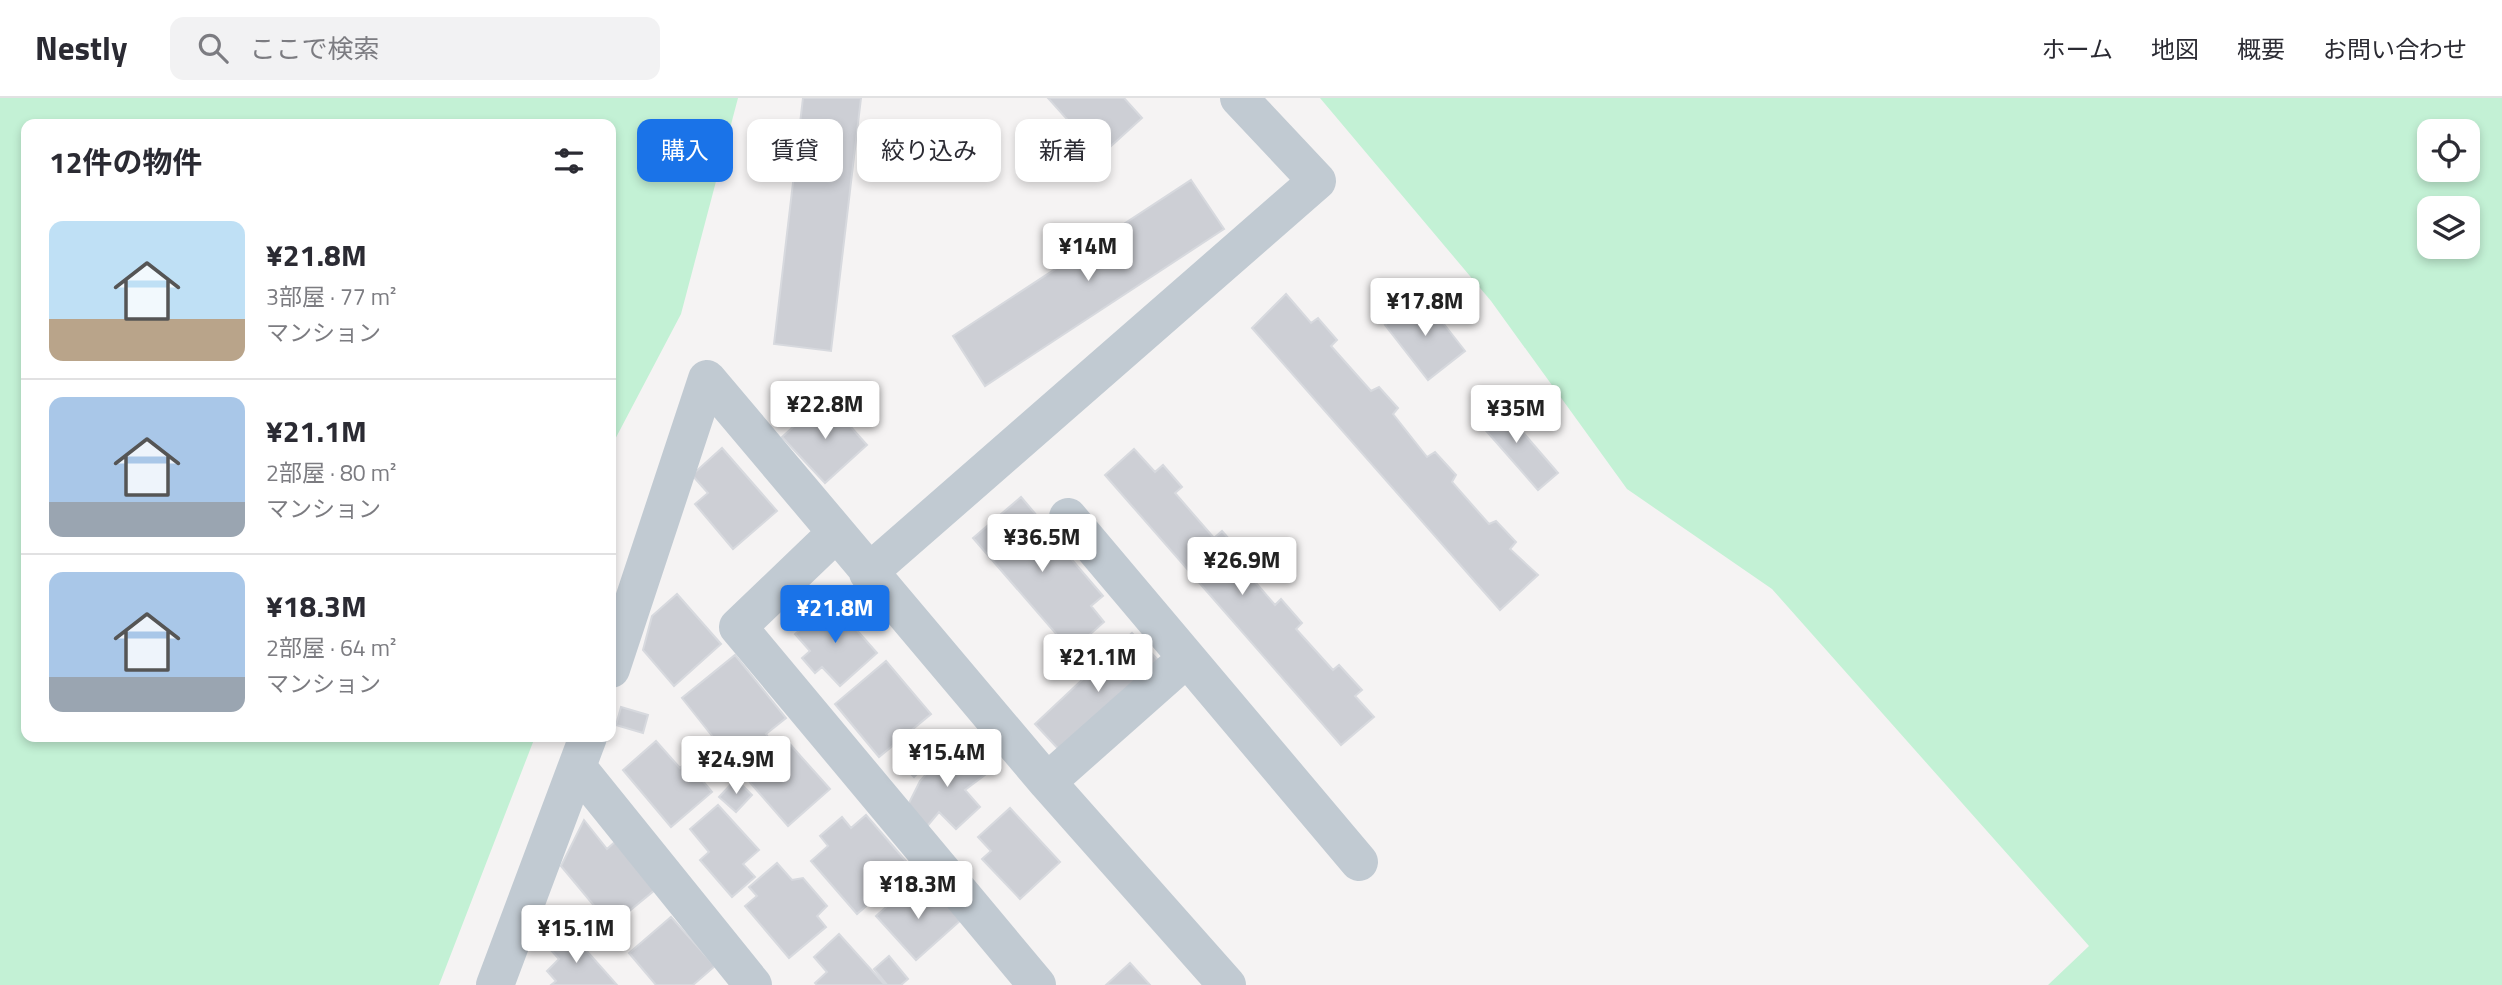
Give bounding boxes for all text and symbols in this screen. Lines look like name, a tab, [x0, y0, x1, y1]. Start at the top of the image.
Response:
search box	[170, 17, 660, 80]
text: Nestly	[35, 23, 128, 73]
icon: search	[194, 29, 232, 67]
text: ここで検索	[250, 29, 380, 68]
text: ホーム	[2042, 31, 2113, 67]
text: 地図	[2151, 31, 2199, 67]
text: 概要	[2237, 31, 2285, 67]
text: お問い合わせ	[2323, 31, 2467, 67]
chip: 購入	[637, 119, 733, 182]
chip: 賃貸	[747, 119, 843, 182]
chip: 絞り込み	[857, 119, 1001, 182]
chip: 新着	[1015, 119, 1111, 182]
map controls	[2417, 119, 2480, 259]
button: locate	[2417, 119, 2480, 182]
text: 12件の物件	[49, 139, 203, 185]
icon: filters	[550, 142, 588, 180]
button: layers	[2417, 196, 2480, 259]
pin: ¥14M	[1047, 223, 1129, 283]
text: ¥14M	[1059, 228, 1117, 263]
text: ¥21.8M	[266, 232, 367, 278]
icon: home	[105, 249, 189, 333]
pin: ¥17.8M	[1368, 278, 1482, 338]
text: 3部屋 · 77 m²	[266, 279, 396, 314]
text: ¥17.8M	[1386, 283, 1464, 318]
text: マンション	[266, 315, 381, 350]
pin: ¥22.8M	[768, 382, 882, 441]
text: ¥22.8M	[786, 386, 864, 421]
pin: ¥35M	[1475, 386, 1557, 445]
text: ¥35M	[1487, 390, 1545, 425]
text: ¥21.1M	[266, 408, 367, 454]
icon: home	[105, 425, 189, 509]
text: 2部屋 · 80 m²	[266, 455, 396, 490]
text: マンション	[266, 491, 381, 526]
pin: ¥36.5M	[985, 514, 1099, 574]
text: ¥36.5M	[1003, 519, 1081, 554]
pin: ¥26.9M	[1185, 538, 1299, 597]
text: ¥26.9M	[1203, 542, 1281, 577]
text: ¥18.3M	[266, 583, 367, 629]
pin: ¥21.8M	[778, 586, 892, 645]
text: ¥21.8M	[796, 590, 874, 625]
icon: home	[105, 600, 189, 684]
text: 2部屋 · 64 m²	[266, 630, 396, 665]
pin: ¥21.1M	[1041, 634, 1155, 694]
text: ¥21.1M	[1059, 639, 1137, 674]
text: マンション	[266, 666, 381, 701]
pin: ¥15.4M	[890, 730, 1004, 789]
text: ¥15.4M	[908, 734, 986, 769]
pin: ¥24.9M	[679, 736, 793, 796]
text: ¥24.9M	[697, 741, 775, 776]
pin: ¥18.3M	[861, 862, 975, 921]
text: ¥18.3M	[879, 866, 957, 901]
pin: ¥15.1M	[519, 906, 633, 965]
text: ¥15.1M	[537, 910, 615, 945]

